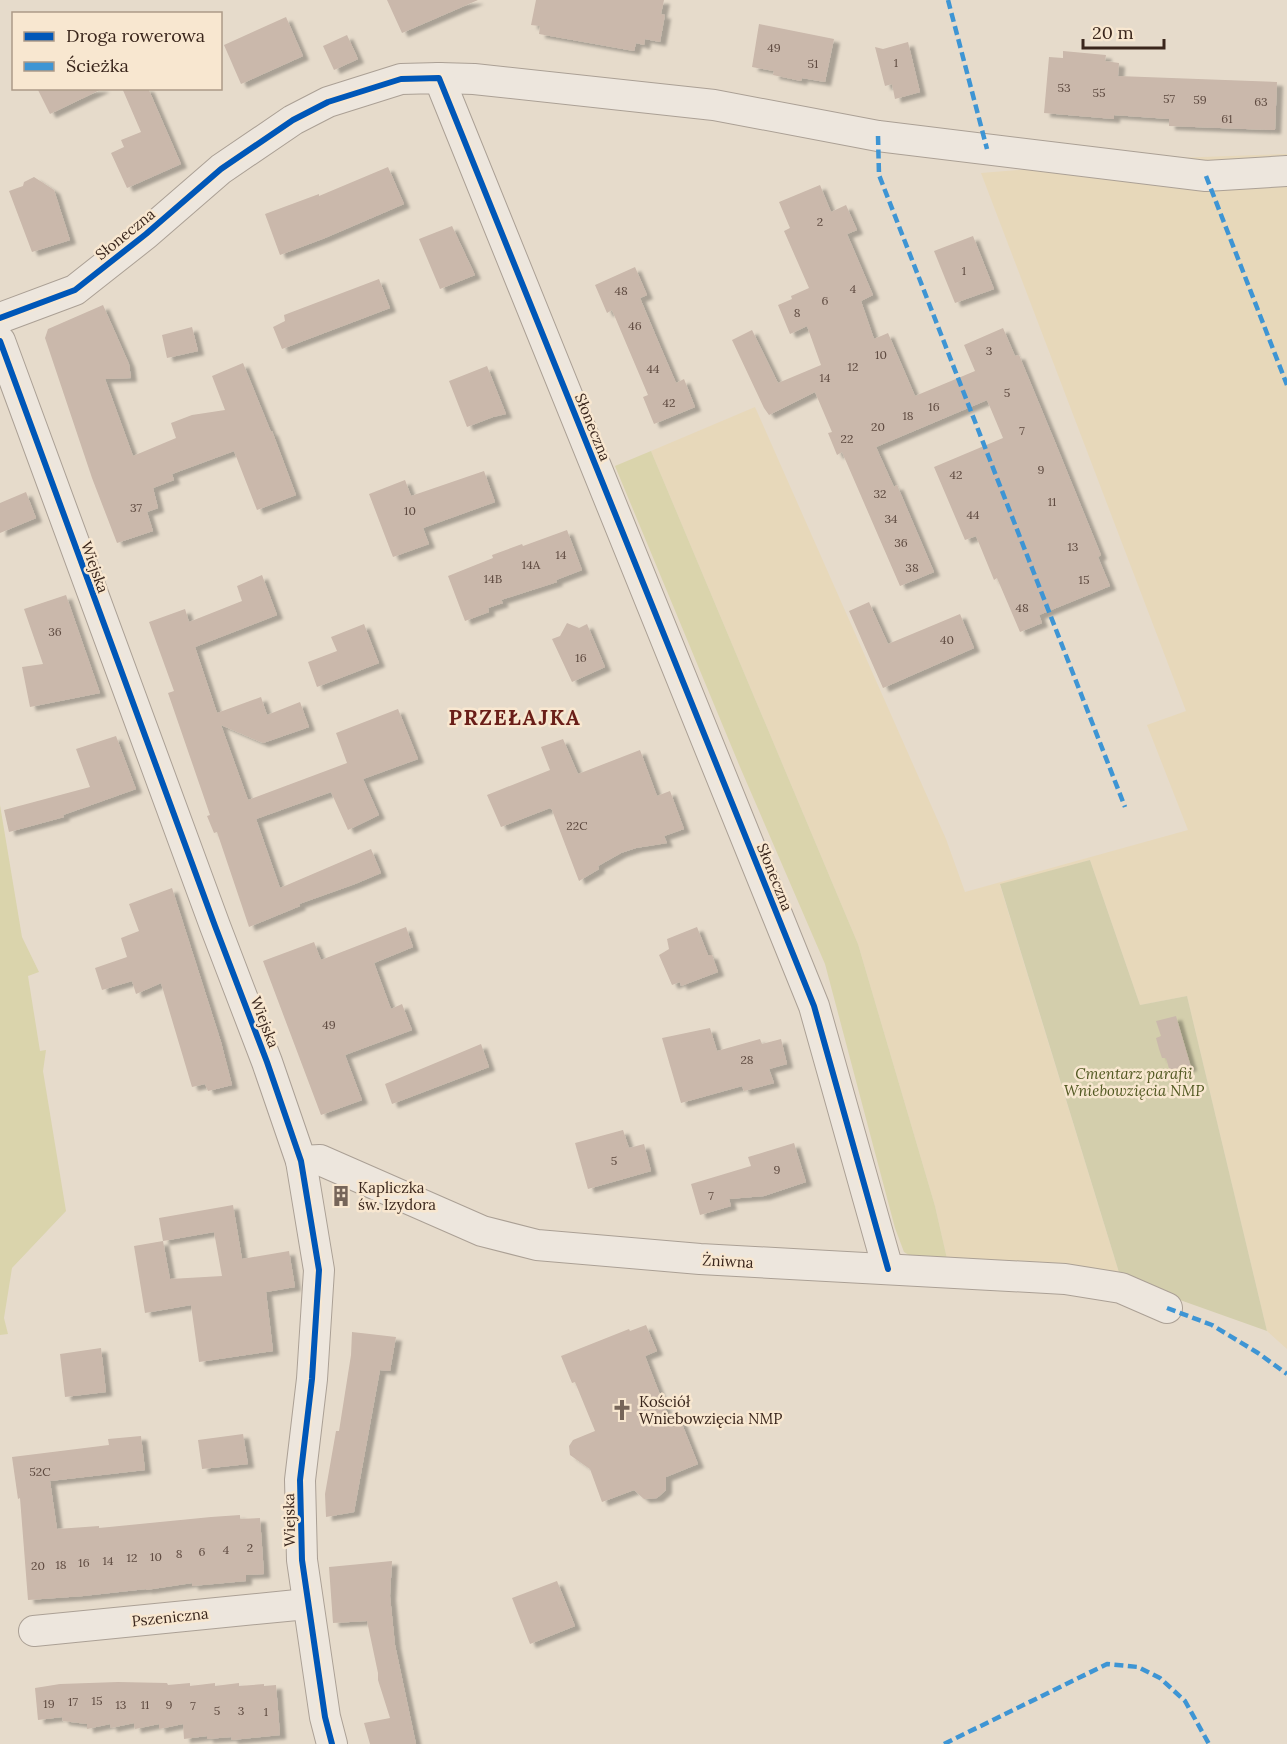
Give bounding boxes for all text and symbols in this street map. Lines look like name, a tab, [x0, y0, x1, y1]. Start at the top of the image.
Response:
legend	[12, 12, 222, 90]
scale bar	[1083, 12, 1164, 50]
text: 20 m	[1092, 21, 1134, 44]
text: Droga rowerowa	[66, 24, 205, 47]
house number: 49	[767, 40, 781, 55]
text: Ścieżka	[66, 54, 129, 77]
house number: 1	[894, 55, 898, 70]
house number: 51	[808, 56, 818, 71]
house number: 53	[1057, 80, 1071, 95]
house number: 55	[1092, 85, 1106, 100]
house number: 57	[1163, 91, 1176, 106]
house number: 59	[1193, 92, 1207, 107]
house number: 63	[1254, 94, 1268, 109]
house number: 61	[1221, 111, 1233, 126]
street label: Słoneczna	[91, 204, 159, 264]
house number: 2	[817, 214, 823, 229]
house number: 1	[962, 263, 966, 278]
house number: 4	[850, 281, 857, 296]
house number: 48	[614, 283, 628, 298]
house number: 6	[822, 293, 829, 308]
house number: 8	[794, 305, 801, 320]
house number: 46	[628, 318, 642, 333]
house number: 3	[986, 343, 993, 358]
house number: 10	[875, 347, 887, 362]
house number: 12	[848, 359, 858, 374]
house number: 44	[646, 361, 660, 376]
house number: 14	[820, 370, 831, 385]
house number: 5	[1004, 385, 1010, 400]
street label: Słoneczna	[571, 390, 615, 464]
house number: 42	[663, 395, 675, 410]
house number: 16	[928, 399, 940, 414]
house number: 18	[902, 408, 914, 423]
house number: 20	[871, 419, 885, 434]
house number: 7	[1019, 423, 1025, 438]
house number: 22	[841, 431, 853, 446]
house number: 9	[1038, 462, 1045, 477]
house number: 42	[950, 467, 962, 482]
house number: 32	[873, 486, 887, 501]
house number: 11	[1048, 494, 1056, 509]
house number: 37	[130, 500, 142, 515]
house number: 10	[404, 503, 416, 518]
house number: 44	[966, 507, 980, 522]
house number: 34	[884, 511, 898, 526]
house number: 36	[894, 535, 908, 550]
street label: Wiejska	[77, 539, 113, 596]
house number: 13	[1067, 539, 1079, 554]
house number: 14	[556, 547, 567, 562]
house number: 14A	[522, 557, 541, 572]
house number: 38	[905, 560, 919, 575]
house number: 14B	[484, 571, 502, 586]
house number: 15	[1079, 572, 1089, 587]
house number: 48	[1015, 600, 1029, 615]
house number: 36	[48, 624, 62, 639]
house number: 40	[940, 632, 954, 647]
house number: 16	[575, 650, 587, 665]
district label: PRZEŁAJKA	[449, 704, 581, 731]
house number: 22C	[566, 818, 588, 833]
street label: Słoneczna	[753, 840, 797, 914]
street label: Wiejska	[247, 994, 284, 1051]
house number: 49	[322, 1017, 336, 1032]
house number: 28	[740, 1052, 754, 1067]
park label: Cmentarz parafii Wniebowzięcia NMP	[1064, 1064, 1204, 1100]
house number: 5	[611, 1153, 617, 1168]
house number: 9	[774, 1162, 781, 1177]
place label: Kapliczka św. Izydora	[358, 1178, 436, 1214]
building icon: Kapliczka św. Izydora	[329, 1184, 353, 1208]
house number: 7	[708, 1188, 714, 1203]
street label: Żniwna	[702, 1250, 754, 1272]
place label: Kościół Wniebowzięcia NMP	[639, 1392, 782, 1428]
church icon: Kościół Wniebowzięcia NMP	[610, 1398, 634, 1422]
house number: 52C	[29, 1464, 51, 1479]
street label: Wiejska	[279, 1493, 299, 1547]
house number: 2	[247, 1540, 253, 1555]
house number: 4	[223, 1542, 230, 1557]
house number: 6	[199, 1544, 206, 1559]
house number: 8	[176, 1546, 183, 1561]
house number: 10	[150, 1549, 162, 1564]
house number: 12	[127, 1550, 137, 1565]
house number: 14	[103, 1553, 114, 1568]
house number: 16	[78, 1555, 90, 1570]
house number: 18	[55, 1557, 67, 1572]
house number: 20	[31, 1558, 45, 1573]
street label: Pszeniczna	[131, 1603, 210, 1630]
house number: 15	[92, 1693, 102, 1708]
house number: 17	[68, 1694, 78, 1709]
house number: 19	[43, 1696, 55, 1711]
house number: 13	[115, 1697, 127, 1712]
house number: 11	[141, 1697, 149, 1712]
house number: 9	[166, 1697, 173, 1712]
house number: 7	[190, 1698, 196, 1713]
house number: 5	[214, 1703, 220, 1718]
house number: 3	[238, 1703, 245, 1718]
house number: 1	[264, 1704, 268, 1719]

